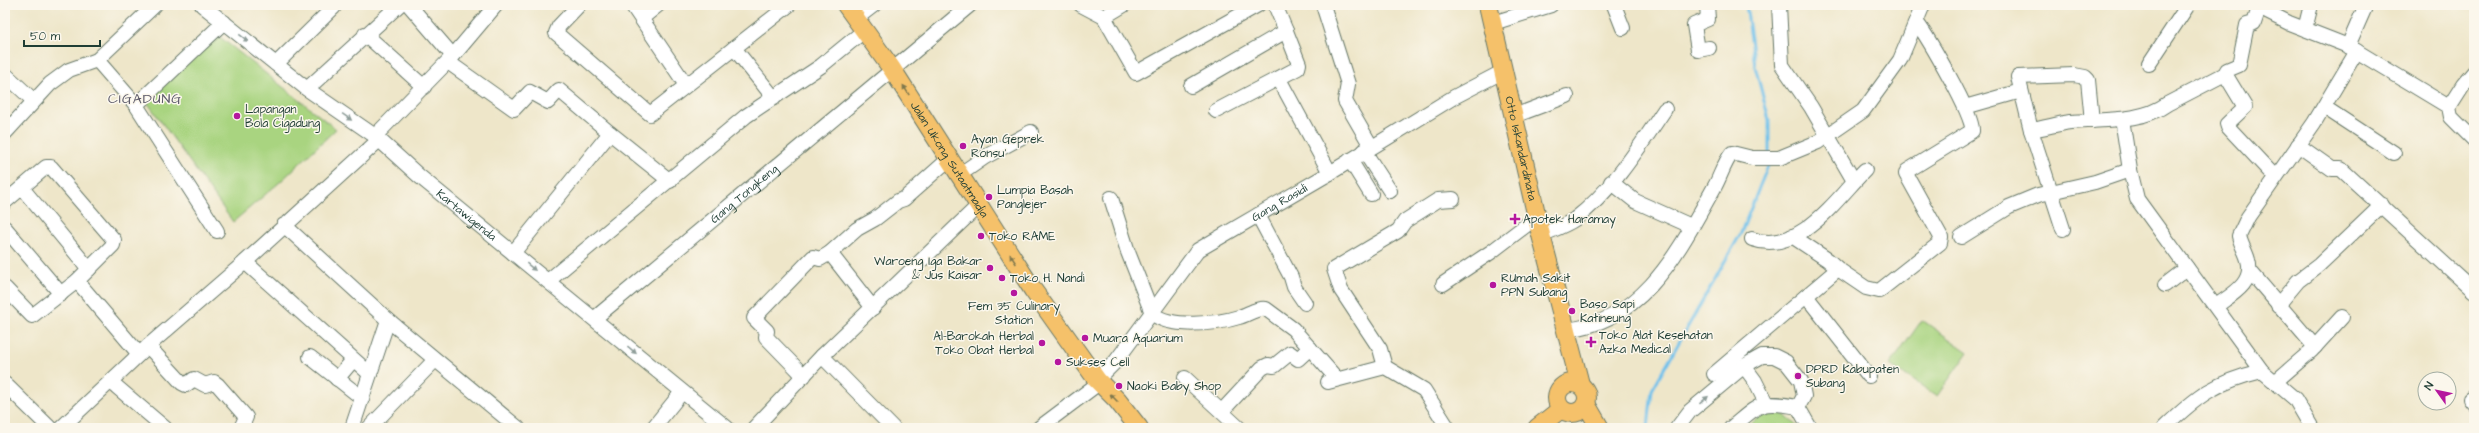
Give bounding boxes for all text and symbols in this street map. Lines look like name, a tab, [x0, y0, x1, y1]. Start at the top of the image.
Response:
scale bar	[24, 22, 100, 48]
text: 50 m	[30, 28, 61, 45]
one-way arrow	[238, 34, 249, 42]
one-way arrow	[902, 85, 909, 96]
district label: CIGADUNG	[108, 89, 182, 109]
street label: Otto Iskandardinata	[1500, 94, 1541, 202]
street label: Jalan Ukong Sutaatmadja	[906, 98, 993, 221]
place label: Lapangan Bola Cigadung	[245, 101, 320, 133]
marker: Lapangan Bola Cigadung	[232, 111, 242, 121]
one-way arrow	[342, 113, 352, 121]
place label: Ayan Geprek Ronsu'	[971, 131, 1045, 162]
marker: Ayan Geprek Ronsu'	[958, 141, 968, 151]
street label: Gang Tongkeng	[707, 161, 783, 227]
street label: Gang Rasidi	[1249, 180, 1311, 226]
place label: Lumpia Basah Panglejer	[997, 182, 1073, 214]
street label: Kartawigenda	[432, 185, 500, 245]
marker: Lumpia Basah Panglejer	[984, 192, 994, 202]
place label: Apotek Haramay	[1523, 211, 1616, 229]
marker: Apotek Haramay	[1510, 214, 1520, 224]
place label: Toko RAME	[989, 228, 1055, 245]
marker: Toko RAME	[976, 231, 986, 241]
place label: Waroeng Iga Bakar & Jus Kaisar	[874, 253, 982, 284]
one-way arrow	[1009, 254, 1016, 265]
one-way arrow	[525, 263, 536, 272]
marker: Waroeng Iga Bakar & Jus Kaisar	[985, 263, 995, 273]
place label: Toko H. Nandi	[1010, 270, 1085, 287]
place label: RUmah Sakit PPN Subang	[1501, 270, 1570, 302]
marker: Toko H. Nandi	[997, 273, 1007, 283]
marker: RUmah Sakit PPN Subang	[1488, 280, 1498, 290]
marker: Fem 35 Culinary Station	[1009, 288, 1019, 298]
place label: Baso Sapi Katineung	[1580, 296, 1635, 328]
place label: Fem 35 Culinary Station	[968, 298, 1060, 329]
marker: Baso Sapi Katineung	[1567, 306, 1577, 316]
place label: Toko Alat Kesehatan Azka Medical	[1599, 327, 1713, 358]
place label: Al-Barokah Herbal Toko Obat Herbal	[933, 328, 1034, 359]
place label: Muara Aquarium	[1093, 330, 1183, 347]
marker: Muara Aquarium	[1080, 333, 1090, 343]
marker: Toko Alat Kesehatan Azka Medical	[1586, 337, 1596, 347]
marker: Al-Barokah Herbal Toko Obat Herbal	[1037, 338, 1047, 348]
one-way arrow	[626, 345, 637, 354]
place label: Sukses Cell	[1066, 354, 1129, 371]
marker: Sukses Cell	[1053, 357, 1063, 367]
place label: DPRD Kabupaten Subang	[1806, 361, 1899, 393]
marker: DPRD Kabupaten Subang	[1793, 371, 1803, 381]
north arrow	[2417, 371, 2457, 411]
place label: Naoki Baby Shop	[1127, 378, 1222, 396]
text: N	[2421, 379, 2437, 393]
marker: Naoki Baby Shop	[1114, 381, 1124, 391]
one-way arrow	[1110, 393, 1119, 403]
one-way arrow	[1698, 395, 1709, 404]

